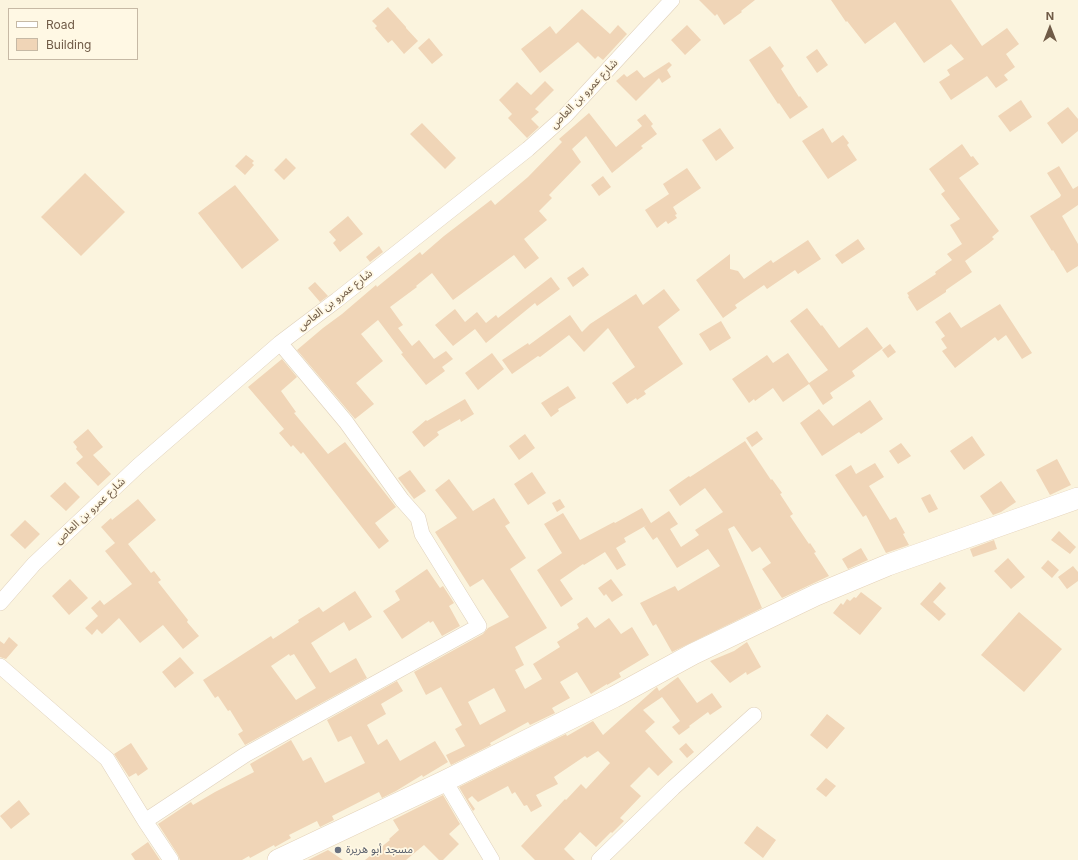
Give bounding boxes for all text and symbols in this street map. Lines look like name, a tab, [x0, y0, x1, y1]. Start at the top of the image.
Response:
legend	[8, 8, 138, 60]
north arrow	[1030, 8, 1070, 48]
text: N	[1046, 9, 1054, 23]
text: Road	[46, 17, 75, 32]
text: Building	[46, 37, 91, 52]
street label: شارع عمرو بن العاص	[547, 56, 621, 132]
street label: شارع عمرو بن العاص	[295, 267, 375, 333]
street label: شارع عمرو بن العاص	[52, 475, 128, 547]
place label: مسجد أبو هريرة	[346, 843, 413, 857]
marker: مسجد أبو هريرة	[333, 845, 343, 855]

